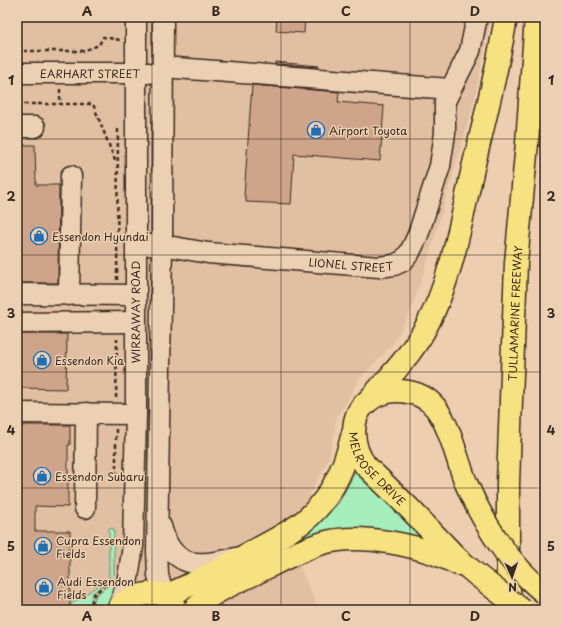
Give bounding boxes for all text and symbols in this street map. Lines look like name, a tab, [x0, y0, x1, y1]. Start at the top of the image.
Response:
text: A	[82, 1, 92, 20]
text: B	[212, 1, 221, 20]
text: C	[341, 1, 351, 20]
text: D	[470, 1, 480, 20]
street label: EARHART STREET	[40, 65, 141, 82]
text: 1	[8, 70, 14, 89]
text: 1	[548, 70, 554, 89]
shop icon: Airport Toyota	[306, 120, 326, 140]
place label: Airport Toyota	[329, 122, 408, 139]
text: 2	[6, 186, 16, 205]
text: 2	[546, 186, 556, 205]
shop icon: Essendon Hyundai	[29, 226, 49, 246]
place label: Essendon Hyundai	[52, 228, 149, 245]
street label: TULLAMARINE FREEWAY	[503, 244, 526, 381]
street label: LIONEL STREET	[308, 253, 395, 275]
street label: WIRRAWAY ROAD	[127, 261, 144, 363]
text: 3	[7, 303, 16, 322]
text: 3	[547, 303, 556, 322]
shop icon: Essendon Kia	[32, 350, 52, 370]
place label: Essendon Kia	[55, 352, 124, 369]
text: 4	[7, 420, 16, 439]
text: 4	[547, 420, 556, 439]
street label: MELROSE DRIVE	[345, 431, 410, 509]
shop icon: Essendon Subaru	[32, 466, 52, 486]
place label: Essendon Subaru	[55, 468, 144, 485]
place label: Cupra Essendon Fields	[56, 532, 141, 562]
text: 5	[7, 536, 15, 555]
shop icon: Cupra Essendon Fields	[33, 536, 53, 556]
text: 5	[547, 536, 555, 555]
north arrow	[492, 557, 532, 597]
place label: Audi Essendon Fields	[57, 573, 134, 603]
shop icon: Audi Essendon Fields	[34, 577, 54, 597]
text: N	[507, 579, 517, 596]
text: A	[82, 606, 92, 625]
text: B	[212, 606, 221, 625]
text: C	[341, 606, 351, 625]
text: D	[470, 606, 480, 625]

